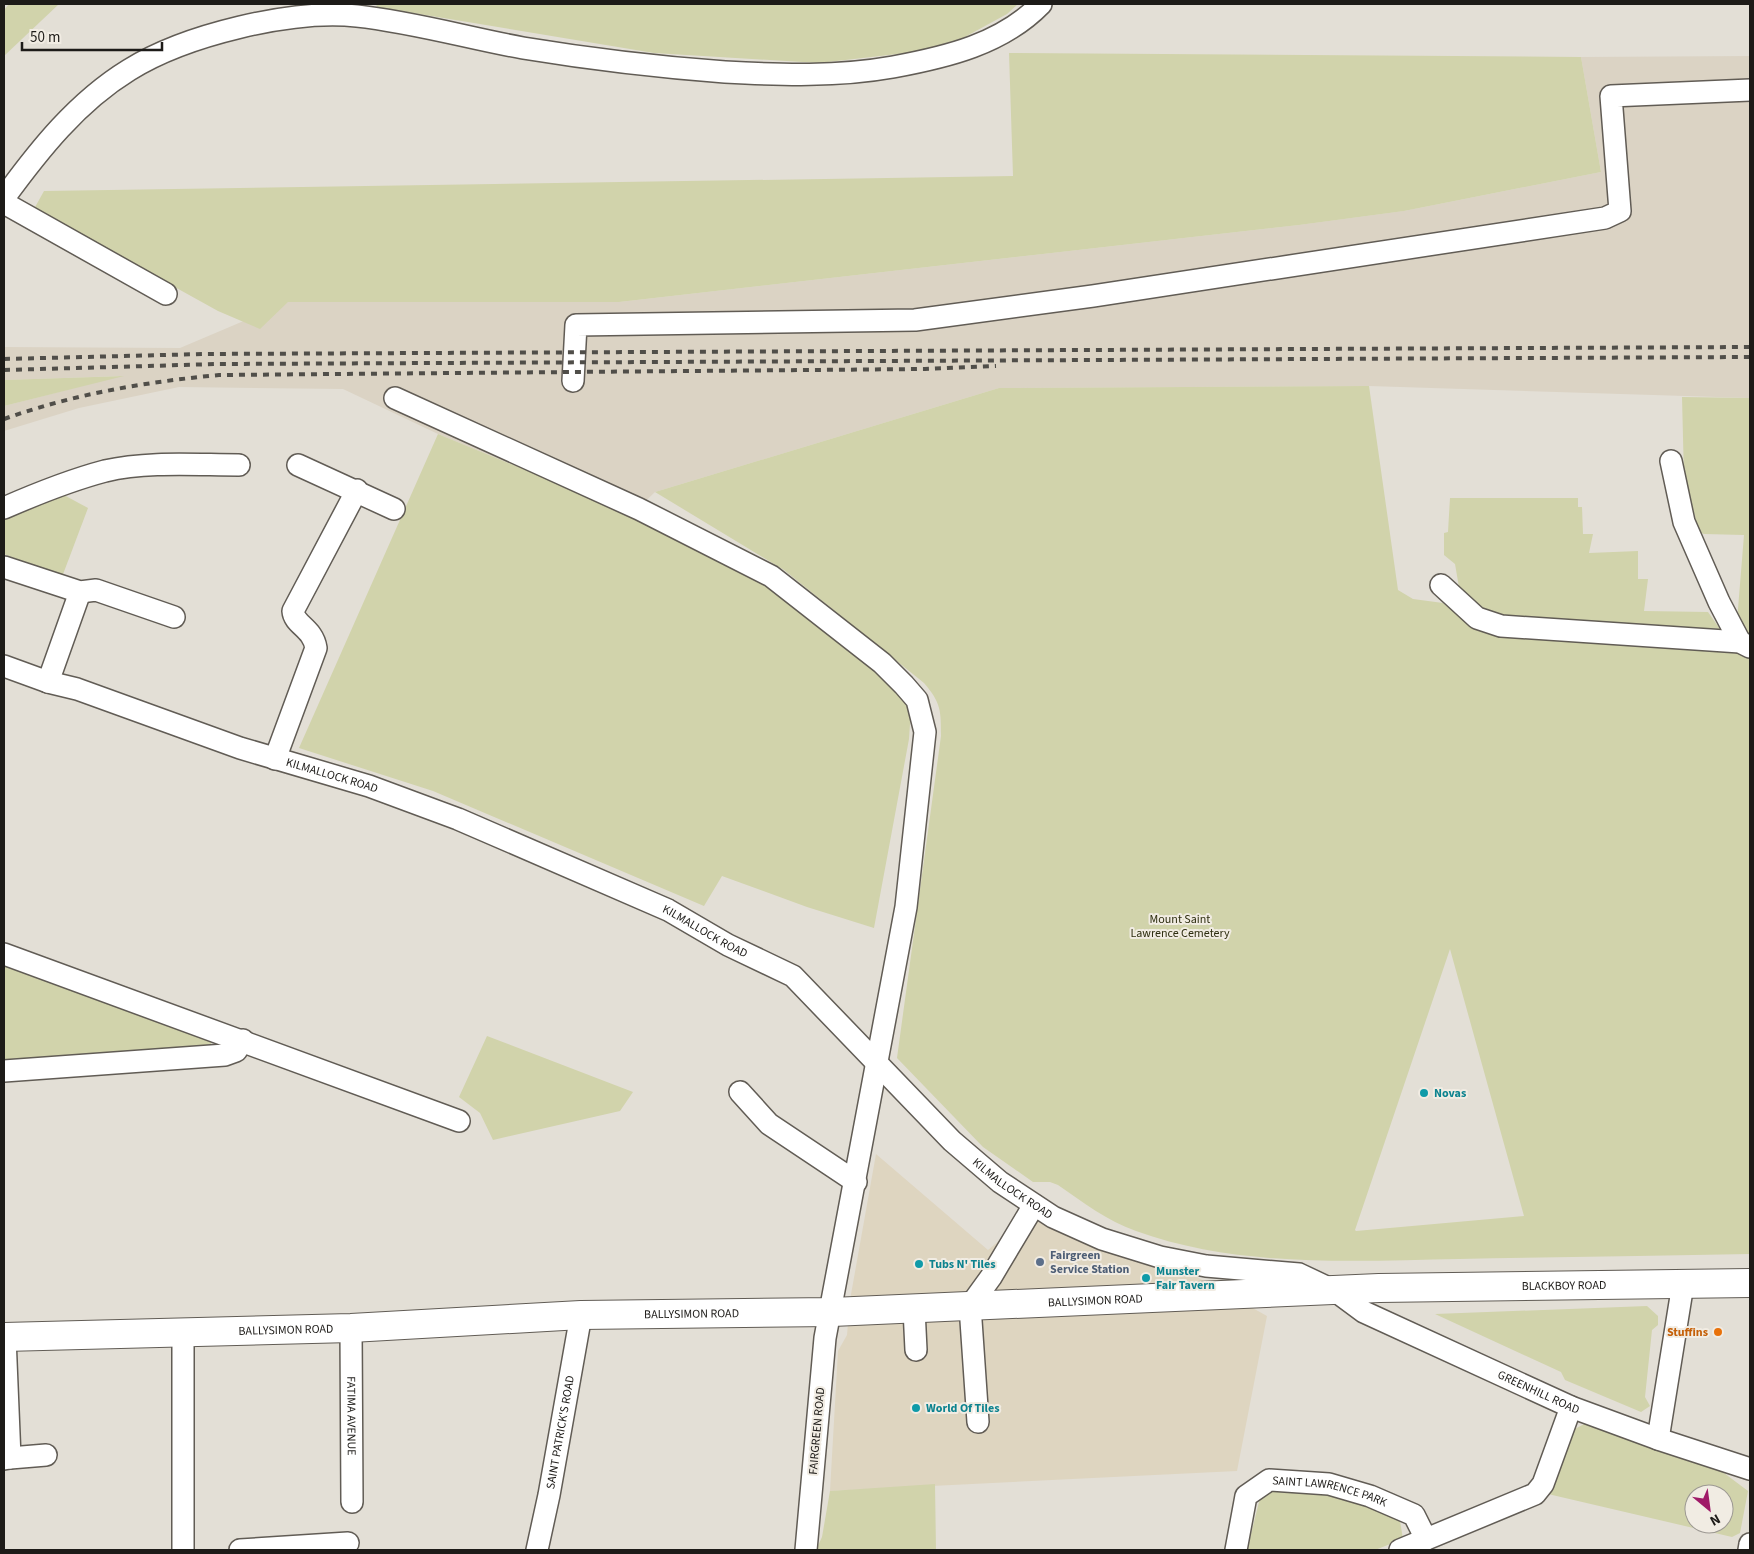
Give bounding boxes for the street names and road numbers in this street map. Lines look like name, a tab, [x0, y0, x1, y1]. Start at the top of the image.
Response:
street label: KILMALLOCK ROAD	[284, 753, 381, 797]
street label: KILMALLOCK ROAD	[660, 900, 751, 962]
street label: KILMALLOCK ROAD	[969, 1154, 1056, 1223]
street label: BLACKBOY ROAD	[1522, 1276, 1606, 1295]
street label: BALLYSIMON ROAD	[1047, 1290, 1143, 1311]
street label: BALLYSIMON ROAD	[644, 1305, 739, 1323]
street label: BALLYSIMON ROAD	[238, 1320, 334, 1339]
street label: GREENHILL ROAD	[1495, 1366, 1582, 1418]
street label: SAINT PATRICK'S ROAD	[542, 1374, 579, 1490]
street label: FATIMA AVENUE	[343, 1376, 360, 1456]
street label: FAIRGREEN ROAD	[805, 1387, 829, 1475]
street label: SAINT LAWRENCE PARK	[1272, 1472, 1390, 1511]

